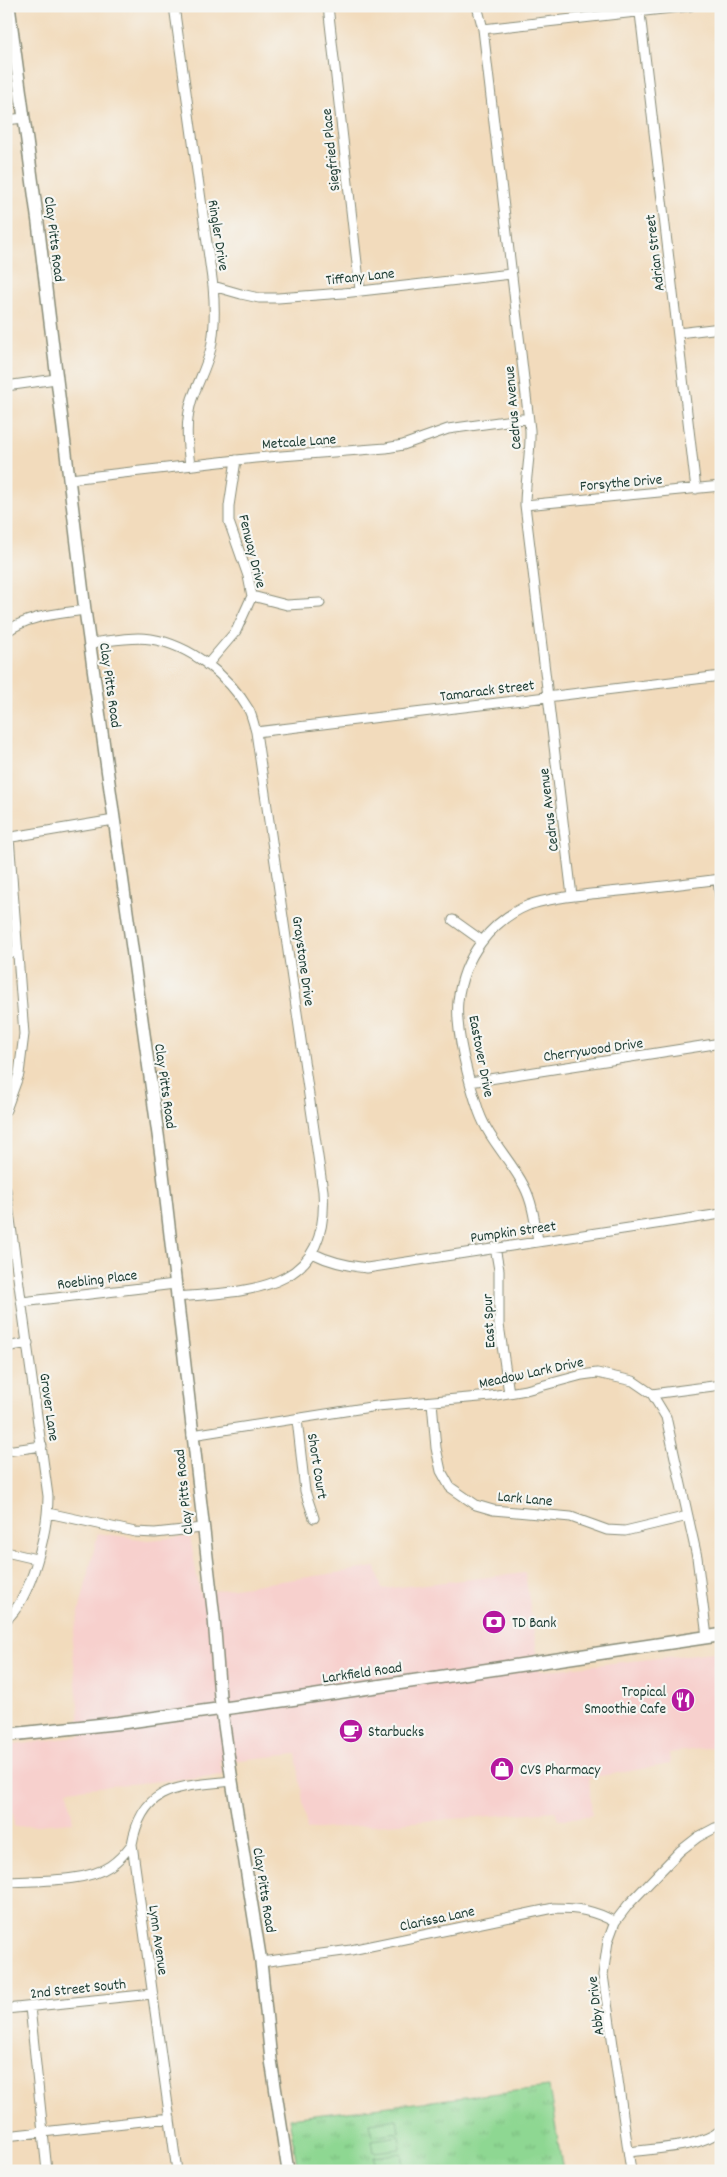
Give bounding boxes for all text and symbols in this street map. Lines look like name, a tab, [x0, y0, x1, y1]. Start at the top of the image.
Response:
street label: Siegfried Place	[317, 107, 347, 192]
street label: Clay Pitts Road	[37, 195, 69, 283]
street label: Ringler Drive	[201, 198, 234, 273]
street label: Adrian Street	[640, 213, 672, 293]
street label: Tiffany Lane	[325, 263, 396, 293]
street label: Cedrus Avenue	[499, 365, 529, 451]
street label: Metcale Lane	[261, 429, 337, 457]
street label: Forsythe Drive	[579, 469, 664, 499]
street label: Fenway Drive	[231, 512, 271, 591]
street label: Clay Pitts Road	[92, 641, 126, 729]
street label: Tamarack Street	[439, 675, 536, 709]
street label: Cedrus Avenue	[534, 766, 566, 853]
street label: Graystone Drive	[285, 915, 319, 1008]
street label: Eastover Drive	[461, 1013, 499, 1100]
street label: Cherrywood Drive	[542, 1033, 645, 1069]
street label: Clay Pitts Road	[147, 1042, 181, 1130]
street label: Pumpkin Street	[469, 1216, 558, 1250]
street label: Roebling Place	[56, 1265, 139, 1297]
street label: East Spur	[478, 1293, 502, 1349]
street label: Meadow Lark Drive	[477, 1352, 586, 1396]
street label: Grover Lane	[32, 1372, 64, 1443]
street label: Short Court	[300, 1432, 332, 1501]
street label: Clay Pitts Road	[170, 1448, 200, 1536]
street label: Lark Lane	[496, 1487, 554, 1513]
bank icon: TD Bank	[481, 1609, 507, 1635]
place label: TD Bank	[512, 1613, 556, 1635]
street label: Larkfield Road	[321, 1657, 404, 1690]
place label: Tropical Smoothie Cafe	[584, 1682, 666, 1721]
restaurant icon: Tropical Smoothie Cafe	[670, 1687, 696, 1713]
cafe icon: Starbucks	[338, 1718, 364, 1744]
place label: Starbucks	[368, 1722, 424, 1744]
shop icon: CVS Pharmacy	[489, 1756, 515, 1782]
place label: CVS Pharmacy	[520, 1760, 601, 1782]
street label: Clay Pitts Road	[245, 1846, 281, 1934]
street label: Clarissa Lane	[398, 1901, 477, 1939]
street label: Lynn Avenue	[141, 1904, 173, 1977]
street label: 2nd Street South	[29, 1974, 127, 2006]
street label: Abby Drive	[582, 1974, 612, 2037]

